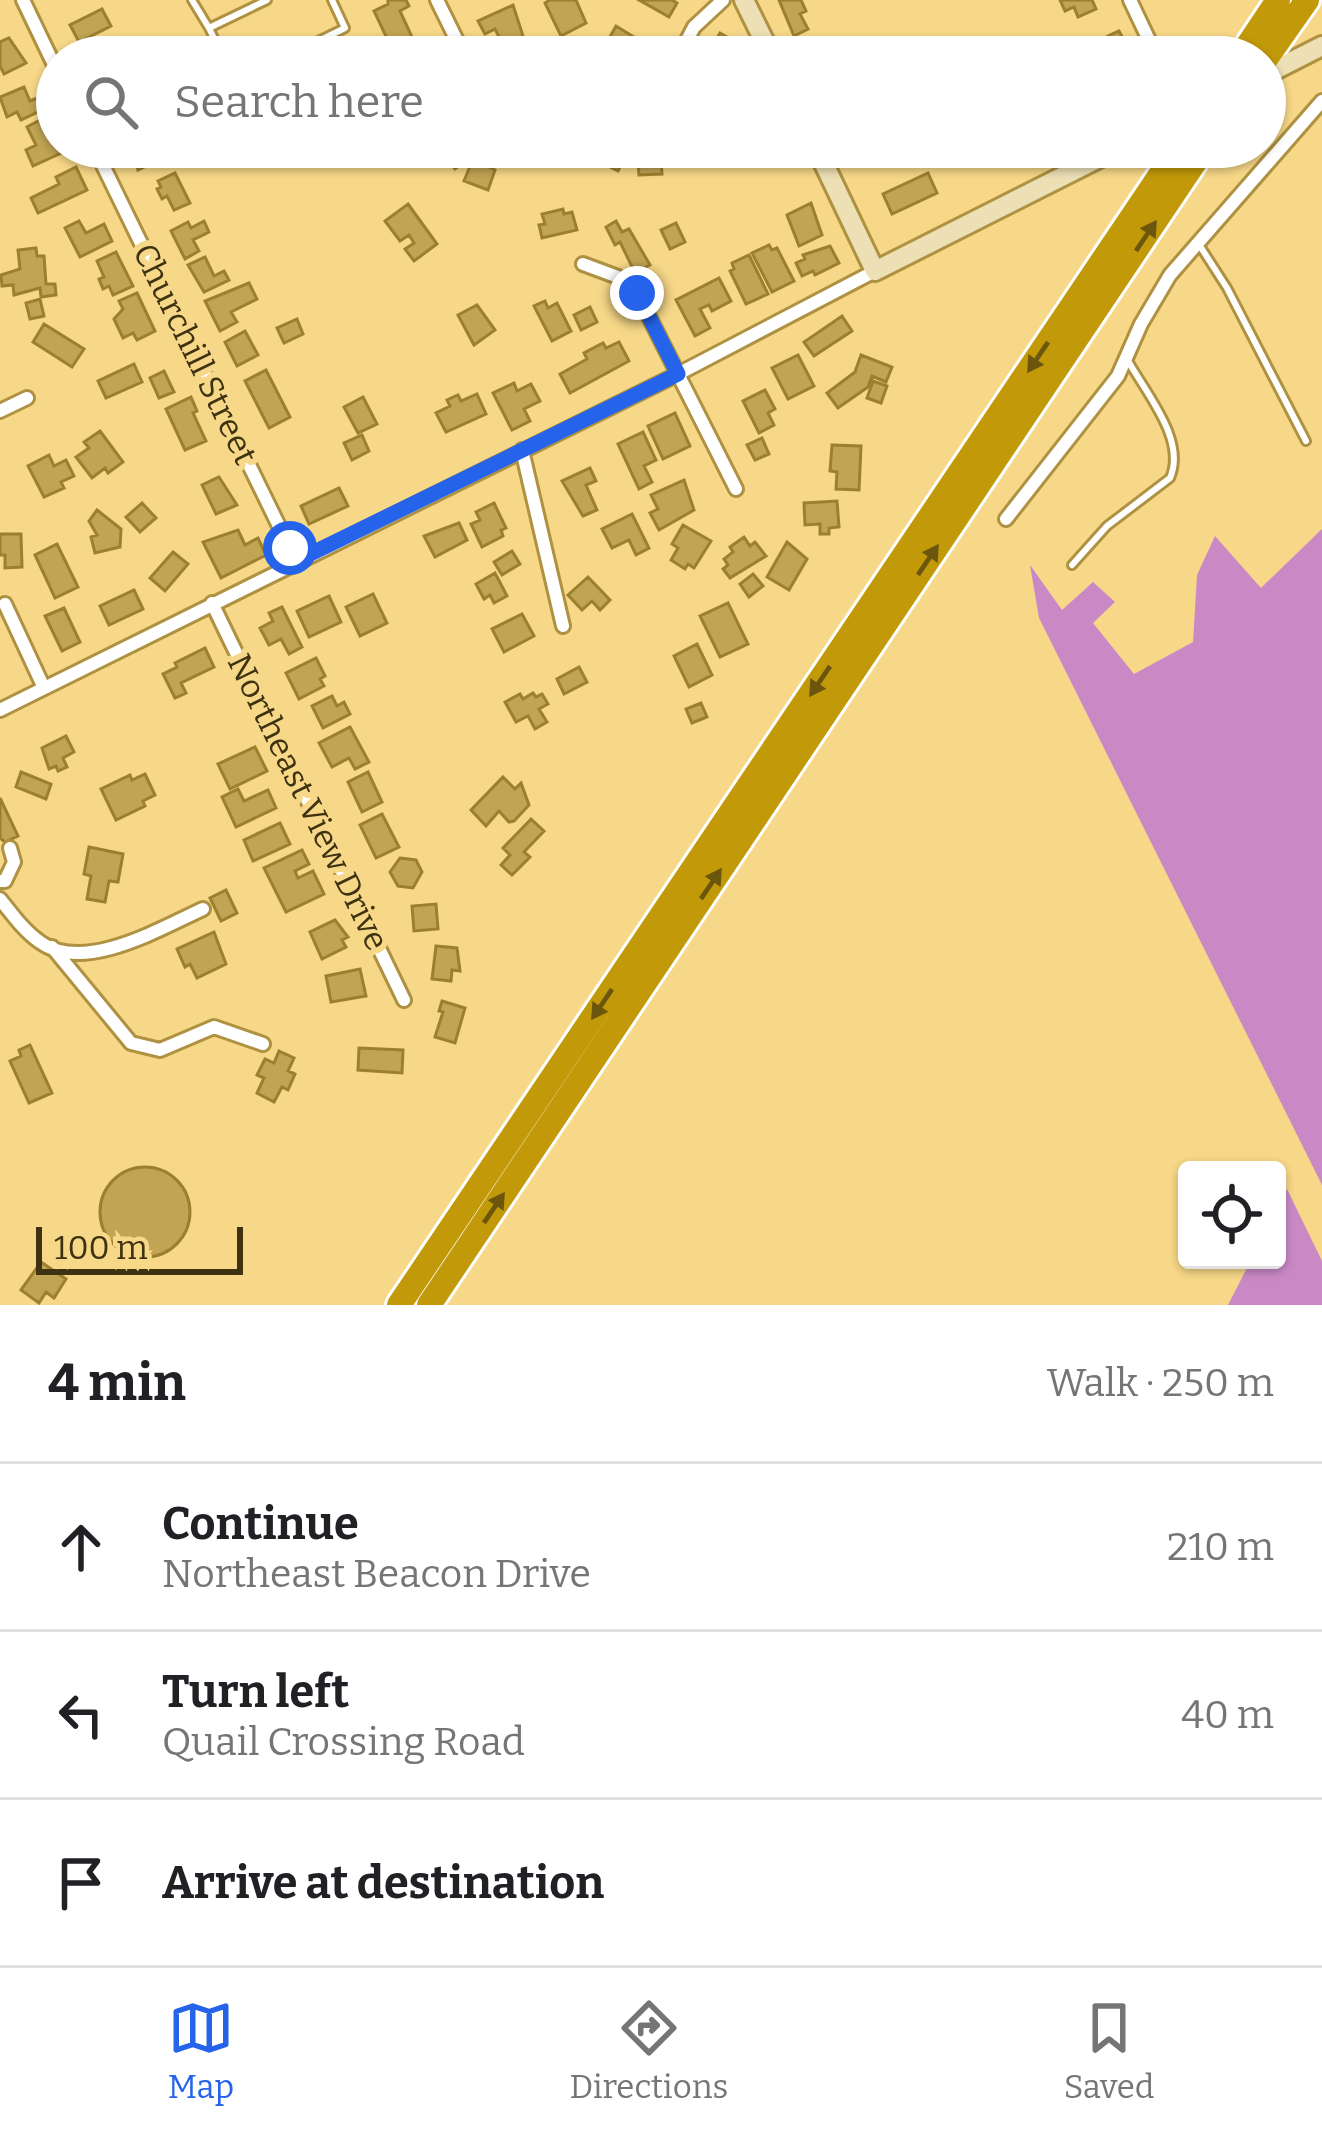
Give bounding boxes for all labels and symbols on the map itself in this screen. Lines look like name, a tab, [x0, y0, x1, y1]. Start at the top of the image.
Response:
one-way arrow	[1134, 219, 1156, 252]
street label: Churchill Street	[124, 237, 266, 471]
route end	[610, 266, 664, 320]
one-way arrow	[1027, 341, 1049, 374]
route start	[263, 521, 317, 575]
one-way arrow	[917, 543, 939, 576]
street label: Northeast View Drive	[219, 647, 397, 957]
one-way arrow	[809, 665, 832, 697]
one-way arrow	[700, 867, 722, 900]
one-way arrow	[591, 988, 614, 1021]
one-way arrow	[483, 1191, 505, 1224]
scale bar	[36, 1221, 243, 1274]

